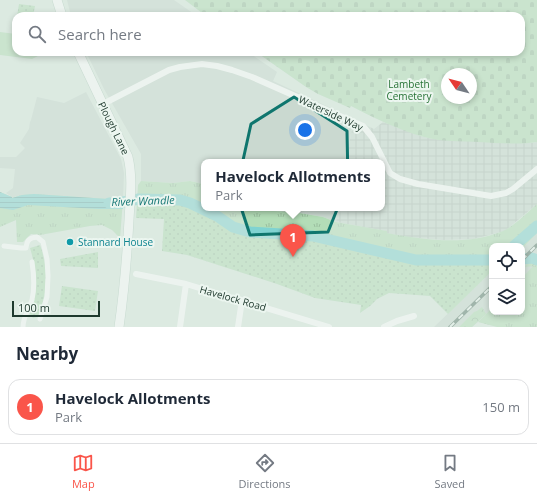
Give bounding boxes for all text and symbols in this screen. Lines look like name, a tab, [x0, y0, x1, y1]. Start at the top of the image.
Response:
search box	[12, 12, 525, 56]
icon: search	[26, 23, 48, 45]
text: Search here	[58, 24, 142, 44]
north arrow	[441, 68, 477, 104]
park label: Lambeth Cemetery	[386, 77, 433, 103]
street label: Waterside Way	[297, 92, 366, 134]
street label: Plough Lane	[95, 99, 133, 157]
your location	[295, 120, 315, 140]
popup	[201, 159, 385, 211]
text: Havelock Allotments	[215, 166, 371, 186]
text: Park	[215, 186, 242, 204]
water label: River Wandle	[111, 192, 175, 209]
pin: 1	[280, 224, 306, 257]
place label: Stannard House	[78, 235, 154, 249]
marker: Stannard House	[65, 237, 75, 247]
map controls	[489, 243, 525, 315]
button: locate	[489, 243, 525, 279]
button: layers	[489, 279, 525, 315]
street label: Havelock Road	[198, 282, 268, 314]
scale bar	[12, 299, 100, 318]
text: 100 m	[18, 300, 50, 315]
text: Nearby	[16, 342, 78, 365]
text: Havelock Allotments	[55, 388, 210, 408]
text: 1	[26, 398, 34, 416]
text: 150 m	[482, 398, 520, 416]
text: Park	[55, 408, 82, 426]
tab: Map	[72, 452, 95, 491]
tab: Directions	[239, 452, 291, 491]
tab: Saved	[434, 452, 465, 491]

